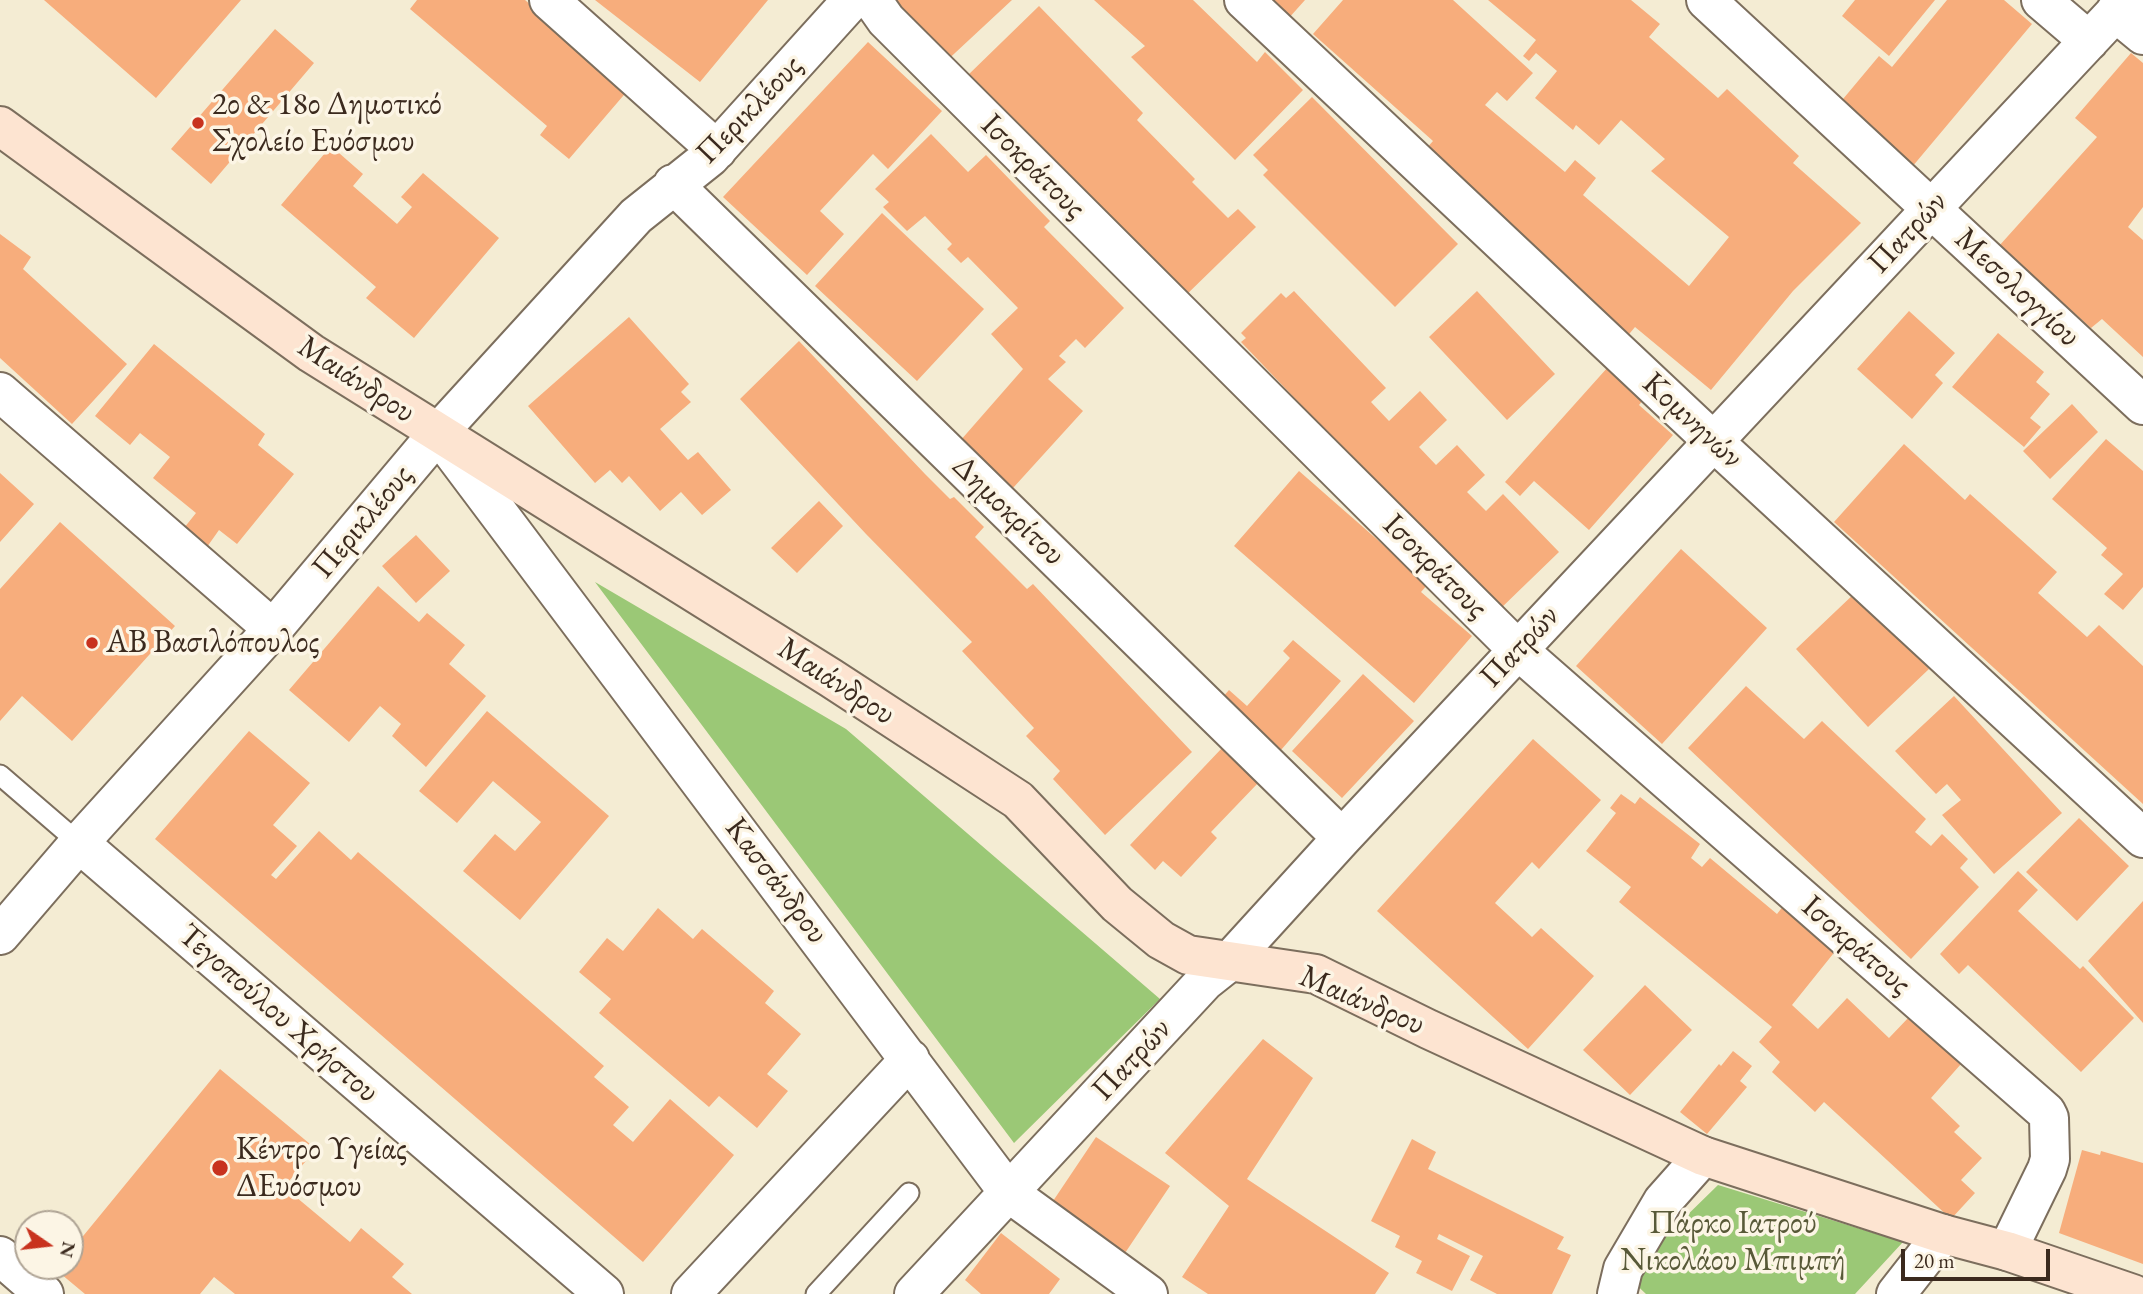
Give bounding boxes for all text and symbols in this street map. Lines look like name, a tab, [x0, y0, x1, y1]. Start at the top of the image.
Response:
street label: Περικλέους	[689, 47, 811, 173]
place label: 2ο & 18ο Δημοτικό Σχολείο Ευόσμου	[212, 86, 442, 161]
street label: Ισοκράτους	[972, 106, 1094, 228]
marker: 2ο & 18ο Δημοτικό Σχολείο Ευόσμου	[190, 115, 206, 131]
street label: Πατρών	[1860, 184, 1956, 282]
street label: Μεσολογγίου	[1946, 220, 2088, 356]
street label: Μαιάνδρου	[290, 328, 422, 432]
street label: Κομνηνών	[1634, 365, 1750, 477]
street label: Δημοκρίτου	[943, 448, 1073, 574]
street label: Περικλέους	[304, 457, 422, 587]
street label: Ισοκράτους	[1374, 506, 1496, 628]
street label: Πατρών	[1472, 598, 1568, 696]
place label: ΑΒ Βασιλόπουλος	[106, 624, 320, 662]
street label: Μαιάνδρου	[770, 630, 902, 734]
marker: ΑΒ Βασιλόπουλος	[84, 635, 100, 651]
street label: Κασσάνδρου	[716, 810, 836, 952]
street label: Ισοκράτους	[1793, 888, 1919, 1004]
street label: Τεγοπούλου Χρήστου	[170, 916, 386, 1112]
street label: Μαιάνδρου	[1294, 958, 1430, 1044]
street label: Πατρών	[1084, 1011, 1180, 1109]
place label: Κέντρο Υγείας ΔΕυόσμου	[236, 1131, 407, 1206]
marker: Κέντρο Υγείας ΔΕυόσμου	[210, 1158, 230, 1178]
park label: Πάρκο Ιατρού Νικολάου Μπιμπή	[1621, 1205, 1845, 1280]
north arrow	[14, 1210, 84, 1280]
scale bar	[1905, 1234, 2054, 1278]
text: N	[54, 1239, 82, 1260]
text: 20 m	[1914, 1247, 1955, 1274]

